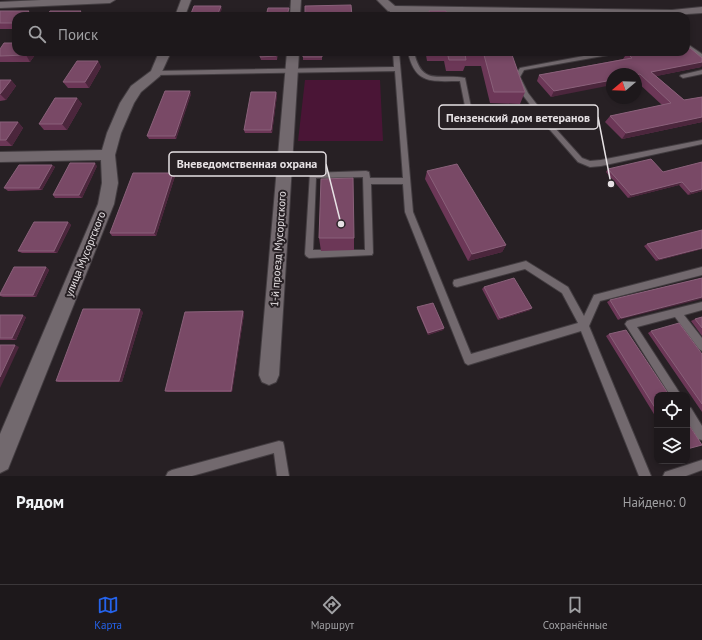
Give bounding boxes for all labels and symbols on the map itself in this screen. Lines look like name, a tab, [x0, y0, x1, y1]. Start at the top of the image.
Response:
north arrow	[606, 68, 642, 104]
callout: Пензенский дом ветеранов	[439, 105, 598, 129]
text: Пензенский дом ветеранов	[446, 110, 590, 125]
callout: Вневедомственная охрана	[169, 152, 326, 176]
text: Вневедомственная охрана	[177, 156, 317, 171]
street label: 1-й проезд Мусоргского	[267, 191, 289, 307]
street label: улица Мусоргского	[61, 209, 109, 299]

